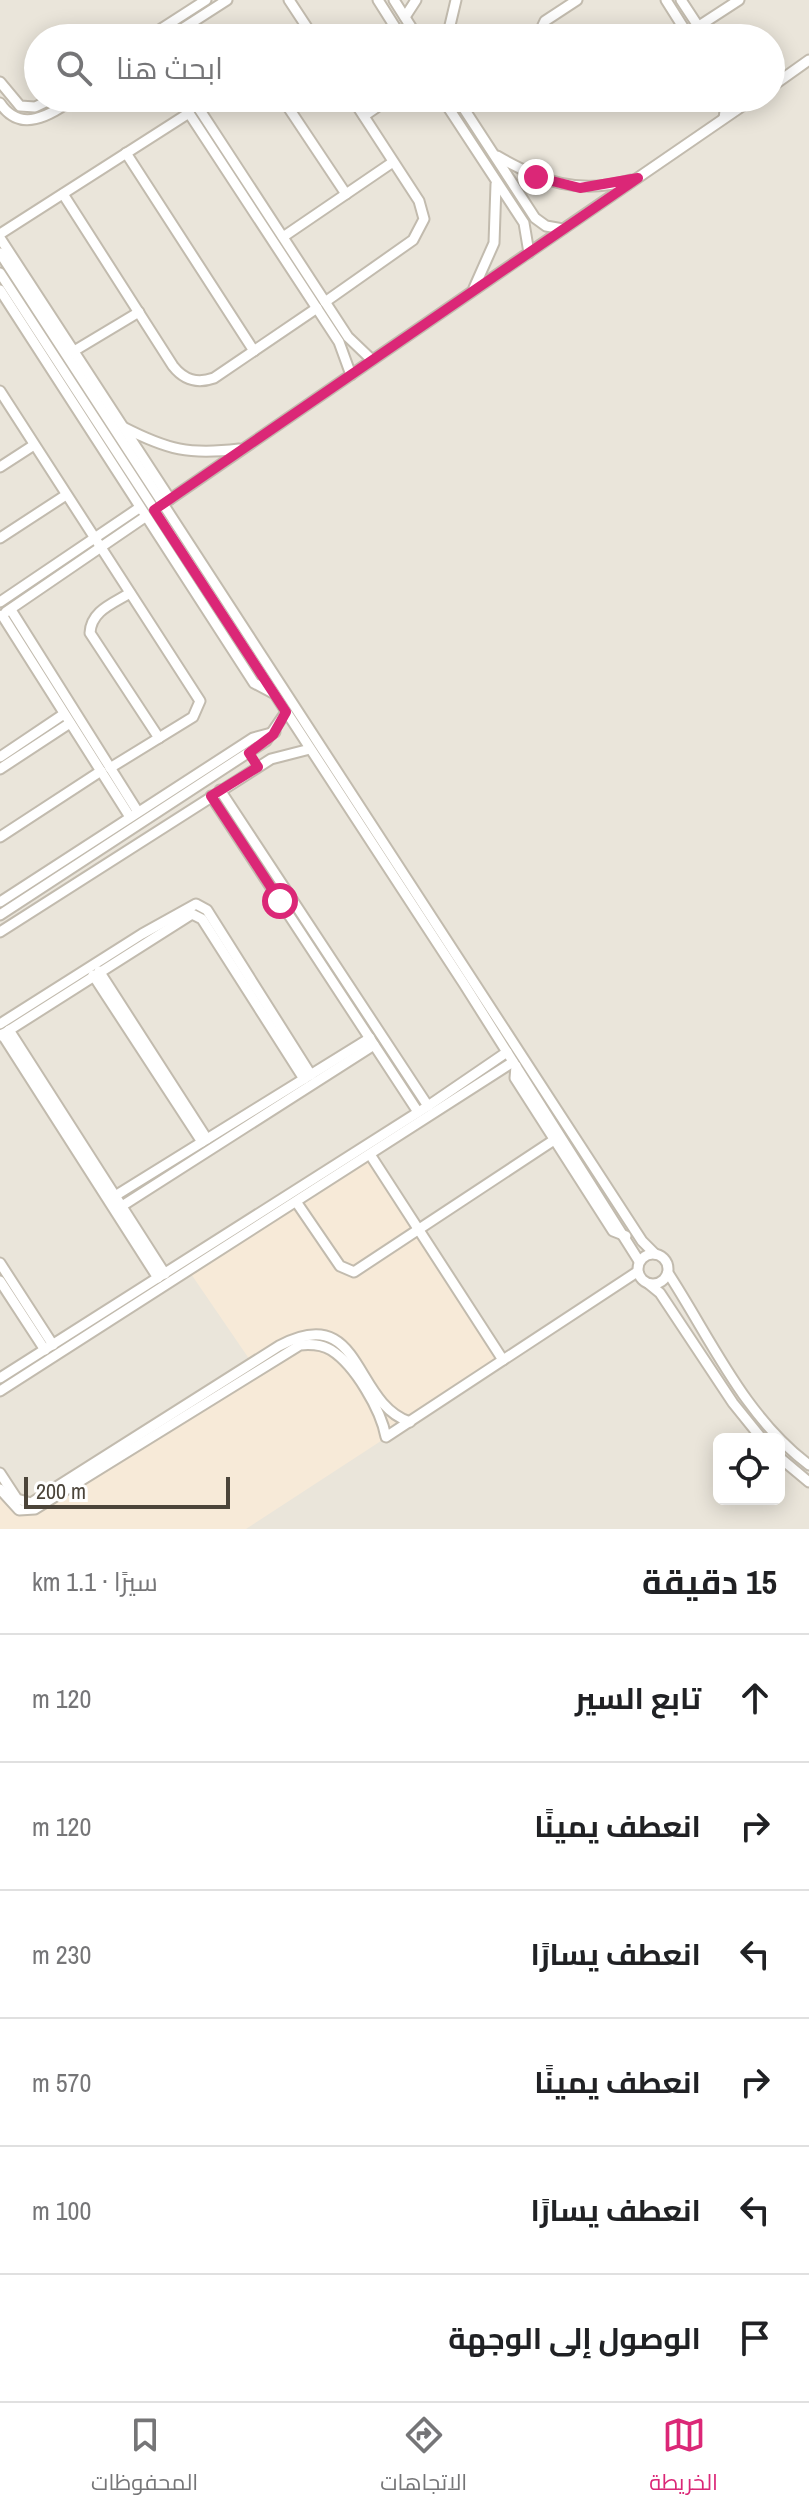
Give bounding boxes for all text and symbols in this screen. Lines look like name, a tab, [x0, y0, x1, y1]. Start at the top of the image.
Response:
search box	[24, 24, 785, 112]
icon: search	[52, 46, 96, 90]
text: ابحث هنا	[116, 48, 223, 88]
route end	[518, 159, 554, 195]
route start	[262, 883, 298, 919]
map controls	[713, 1433, 785, 1505]
button: locate	[713, 1433, 785, 1505]
scale bar	[24, 1473, 230, 1509]
text: 200 m	[36, 1476, 86, 1506]
text: 15 دقيقة	[642, 1559, 777, 1605]
text: سيرًا · 1.1 km	[32, 1564, 158, 1599]
icon: ahead	[733, 1676, 777, 1720]
text: تابع السير	[575, 1678, 701, 1718]
text: 120 m	[32, 1681, 91, 1716]
icon: right	[733, 1804, 777, 1848]
text: انعطف يمينًا	[534, 1806, 701, 1846]
text: 120 m	[32, 1809, 91, 1844]
icon: left	[733, 1932, 777, 1976]
text: انعطف يسارًا	[531, 1934, 701, 1974]
text: 230 m	[32, 1937, 91, 1972]
icon: right	[733, 2060, 777, 2104]
text: انعطف يمينًا	[534, 2062, 701, 2102]
text: 570 m	[32, 2065, 91, 2100]
icon: left	[733, 2188, 777, 2232]
text: انعطف يسارًا	[531, 2190, 701, 2230]
text: 100 m	[32, 2193, 91, 2228]
icon: arrive	[733, 2316, 777, 2360]
text: الوصول إلى الوجهة	[448, 2318, 701, 2358]
tab: المحفوظات	[91, 2413, 198, 2503]
tab: الاتجاهات	[380, 2413, 467, 2503]
tab: الخريطة	[649, 2413, 718, 2503]

